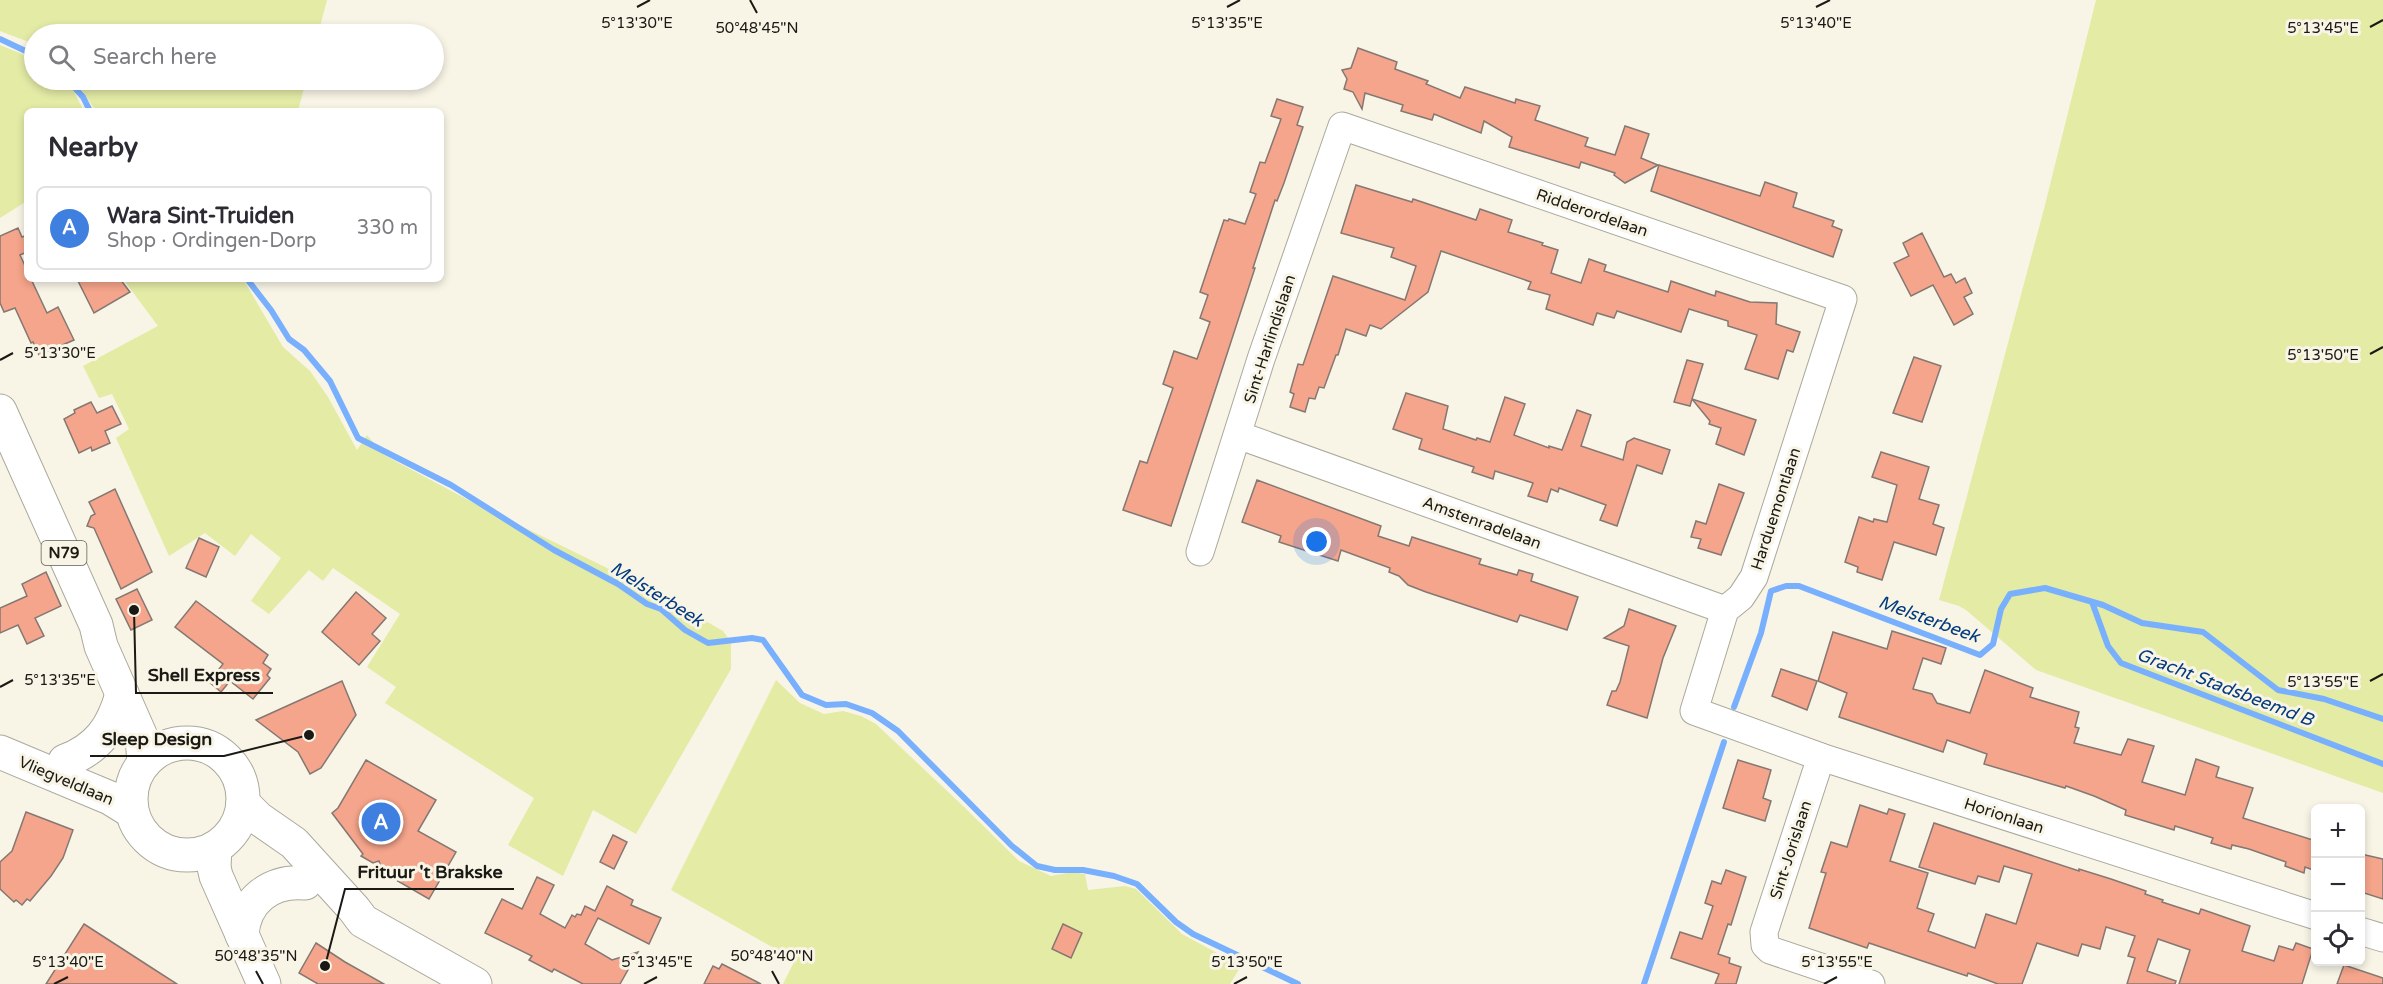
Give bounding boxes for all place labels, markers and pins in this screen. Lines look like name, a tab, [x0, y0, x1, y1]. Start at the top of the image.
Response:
callout: Shell Express	[136, 657, 273, 693]
callout: Sleep Design	[90, 720, 224, 756]
pin: A	[362, 800, 400, 844]
callout: Frituur 't Brakske	[345, 853, 514, 889]

